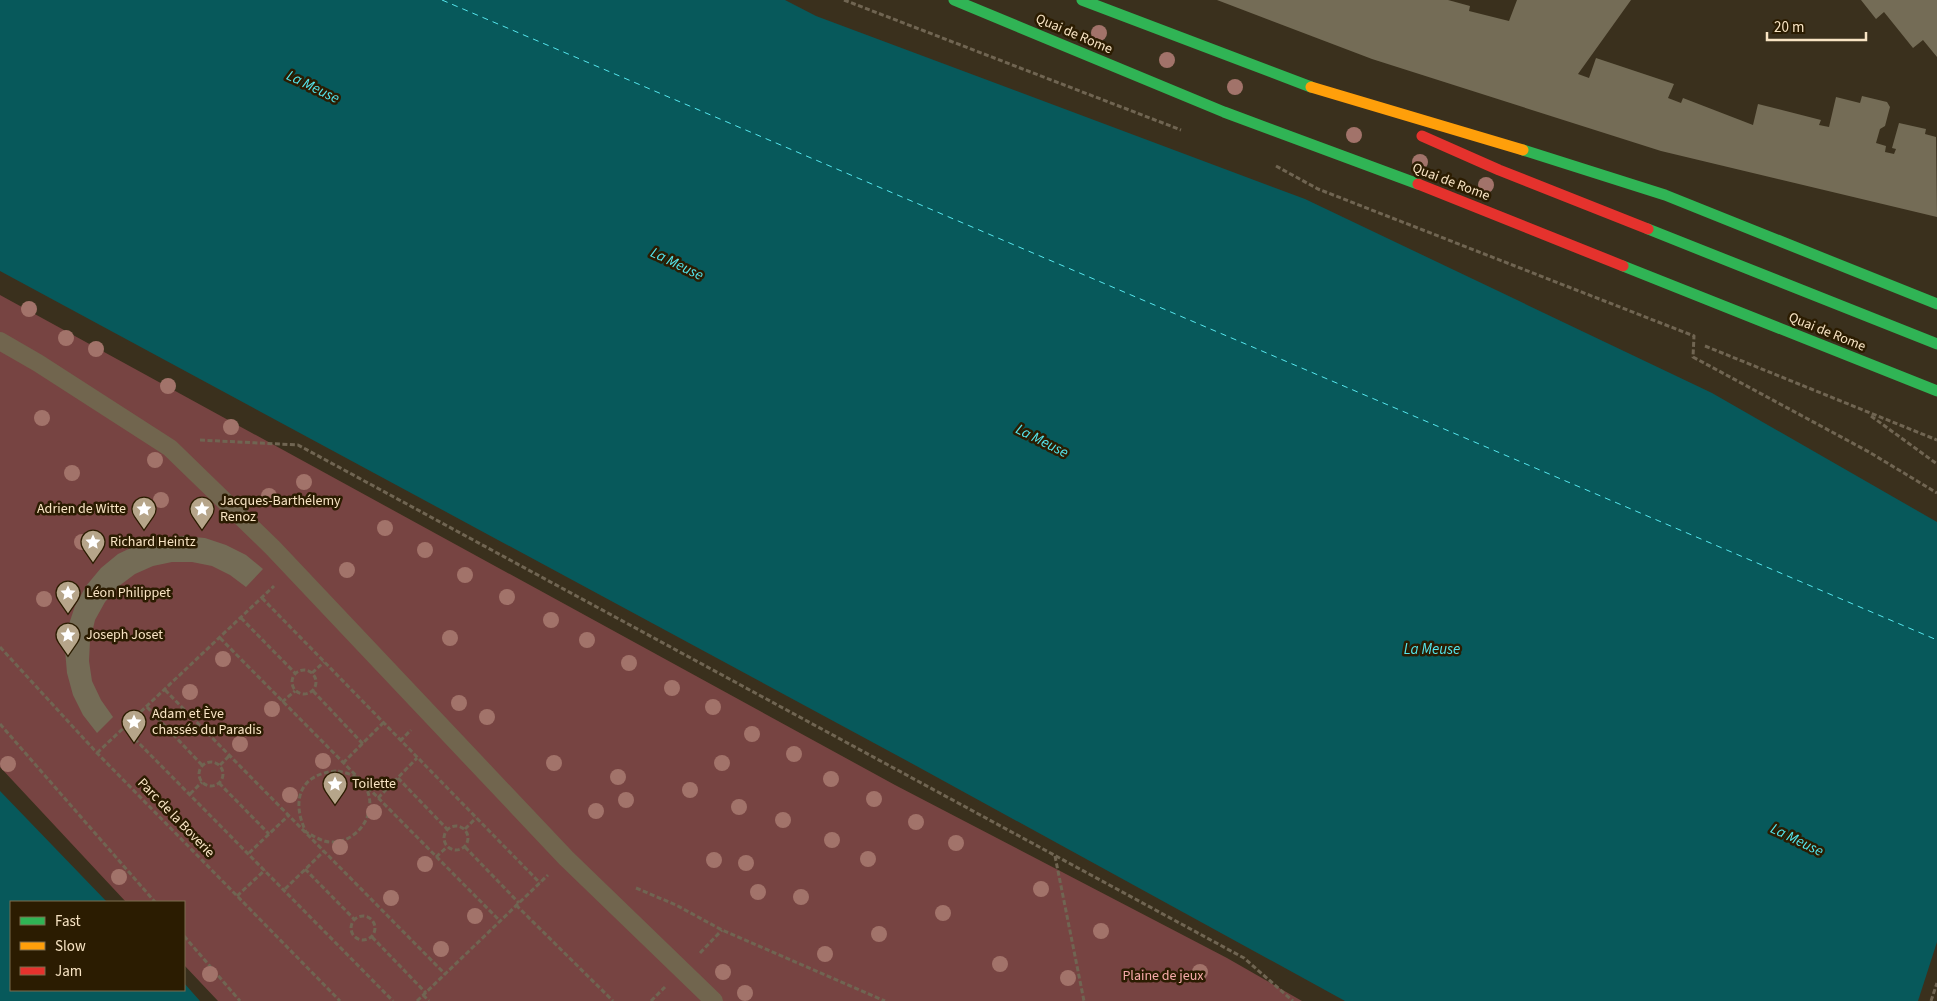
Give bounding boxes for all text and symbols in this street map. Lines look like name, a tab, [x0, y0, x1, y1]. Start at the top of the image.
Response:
street label: Quai de Rome	[1032, 9, 1116, 59]
scale bar	[1767, 10, 1866, 42]
text: 20 m	[1774, 17, 1804, 38]
water label: La Meuse	[283, 65, 343, 109]
street label: Quai de Rome	[1409, 158, 1493, 206]
water label: La Meuse	[647, 242, 707, 286]
street label: Quai de Rome	[1785, 307, 1869, 357]
water label: La Meuse	[1012, 419, 1072, 463]
place label: Jacques-Barthélemy Renoz	[220, 491, 341, 527]
place icon: Adrien de Witte	[131, 496, 157, 530]
place icon: Jacques-Barthélemy Renoz	[189, 496, 215, 530]
place label: Adrien de Witte	[37, 499, 126, 519]
place icon: Richard Heintz	[80, 529, 106, 563]
place label: Richard Heintz	[110, 532, 196, 552]
place icon: Léon Philippet	[55, 580, 81, 614]
place label: Léon Philippet	[86, 583, 171, 603]
place icon: Joseph Joset	[55, 622, 81, 656]
place label: Joseph Joset	[86, 625, 163, 645]
water label: La Meuse	[1404, 639, 1460, 660]
place label: Adam et Ève chassés du Paradis	[152, 704, 262, 740]
place icon: Adam et Ève chassés du Paradis	[121, 709, 147, 743]
place icon: Toilette	[322, 771, 348, 805]
street label: Parc de la Boverie	[133, 774, 219, 862]
place label: Toilette	[352, 774, 396, 794]
water label: La Meuse	[1767, 818, 1827, 862]
legend	[10, 901, 185, 991]
text: Fast	[55, 911, 81, 932]
text: Slow	[55, 936, 86, 957]
text: Jam	[55, 961, 82, 982]
park label: Plaine de jeux	[1122, 966, 1204, 986]

